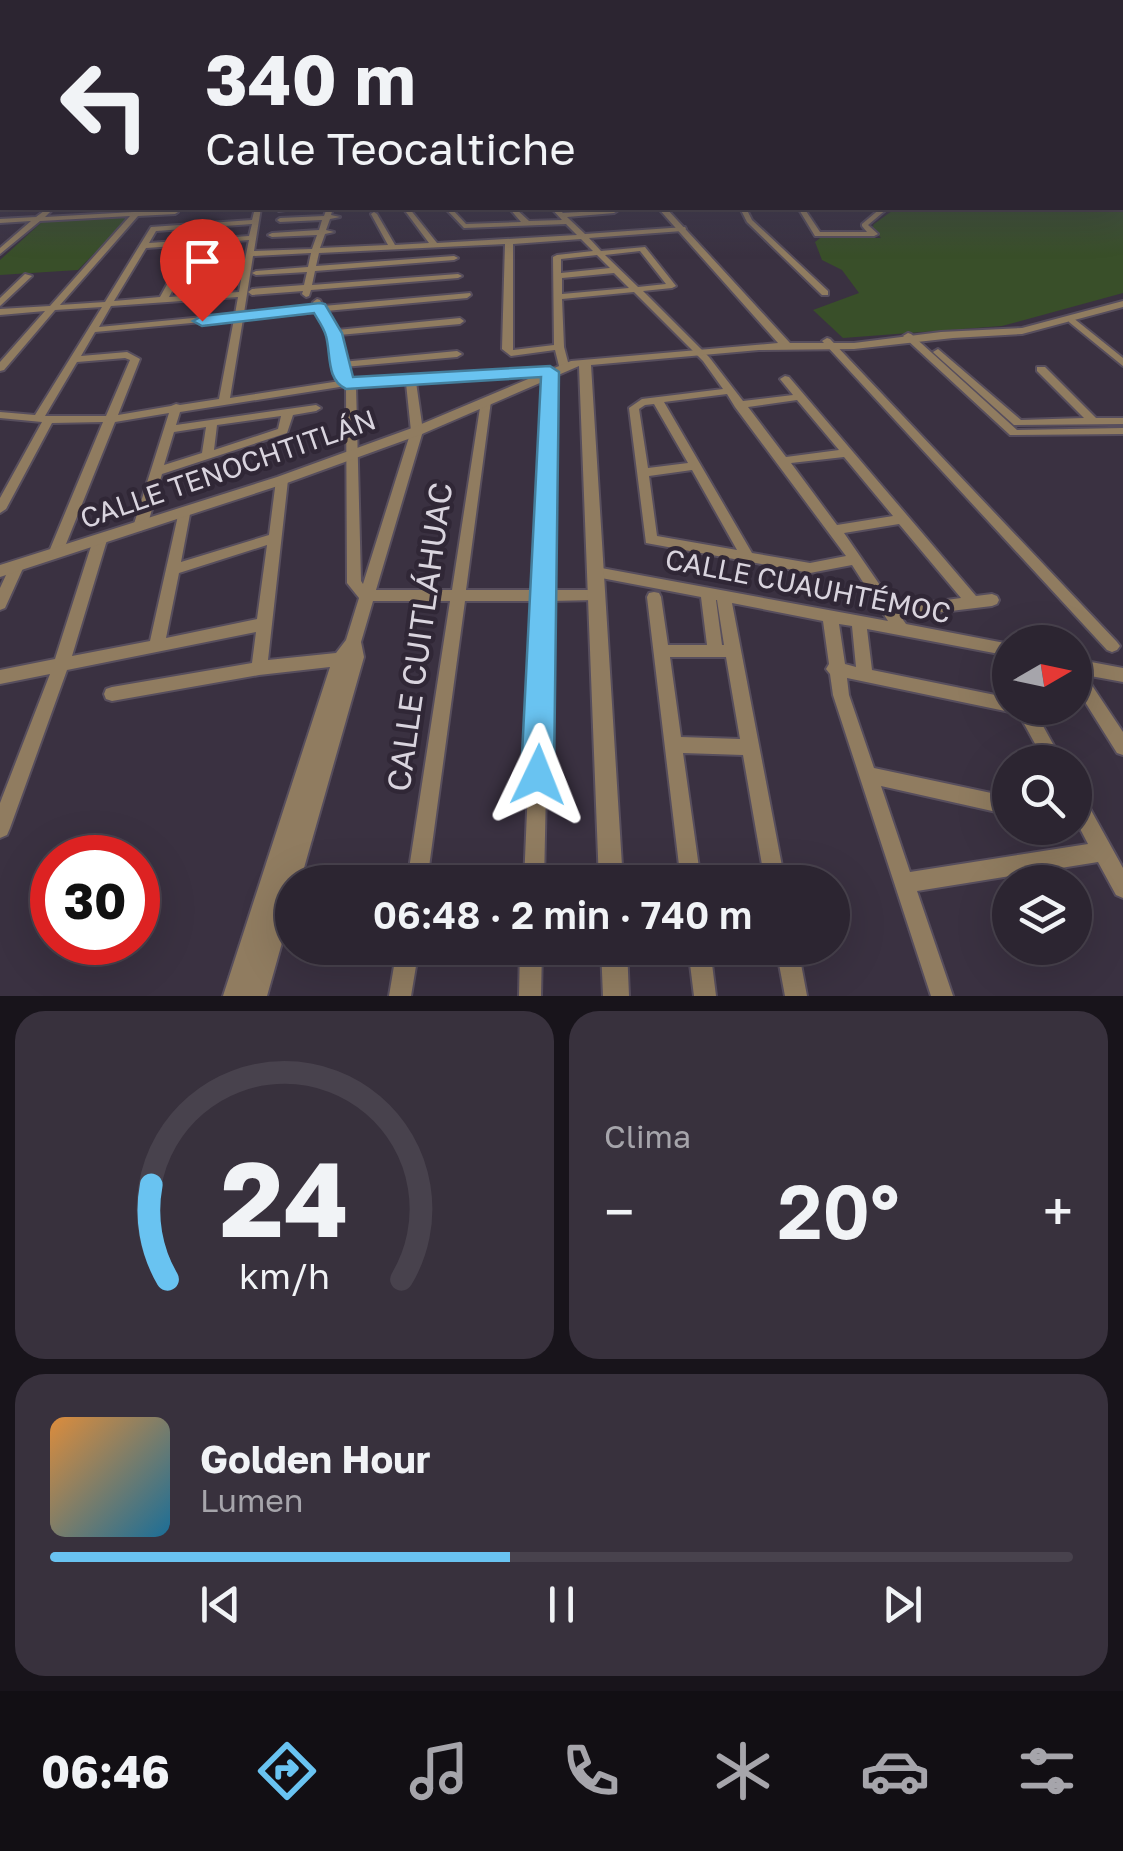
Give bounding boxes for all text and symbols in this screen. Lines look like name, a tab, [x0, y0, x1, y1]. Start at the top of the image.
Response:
text: 340 m	[205, 36, 416, 120]
icon: left	[40, 40, 170, 170]
text: Calle Teocaltiche	[205, 121, 576, 175]
pin	[160, 219, 245, 322]
icon: arrive	[175, 234, 230, 289]
street label: CALLE TENOCHTITLÁN	[76, 402, 380, 535]
street label: CALLE CUITLÁHUAC	[379, 480, 460, 794]
street label: CALLE CUAUHTÉMOC	[663, 542, 953, 629]
north arrow	[992, 625, 1092, 725]
map controls	[992, 625, 1092, 965]
position arrow	[486, 723, 590, 827]
button: search	[992, 745, 1092, 845]
speed limit sign: 30	[30, 835, 160, 965]
button: layers	[992, 865, 1092, 965]
text: 06:48 · 2 min · 740 m	[373, 892, 752, 937]
text: Clima	[604, 1117, 691, 1155]
text: 24	[220, 1135, 349, 1260]
text: 20°	[777, 1165, 900, 1256]
text: −	[604, 1178, 634, 1244]
text: +	[1043, 1178, 1073, 1244]
text: km/h	[239, 1254, 330, 1297]
text: Golden Hour	[200, 1436, 431, 1481]
text: Lumen	[200, 1481, 304, 1519]
icon: previous	[193, 1577, 248, 1632]
icon: pause	[534, 1577, 589, 1632]
icon: next	[875, 1577, 930, 1632]
icon: directions	[252, 1736, 322, 1806]
icon: music	[404, 1736, 474, 1806]
icon: phone	[556, 1736, 626, 1806]
icon: climate	[708, 1736, 778, 1806]
icon: car	[860, 1736, 930, 1806]
icon: filters	[1012, 1736, 1082, 1806]
text: 06:46	[41, 1744, 170, 1798]

